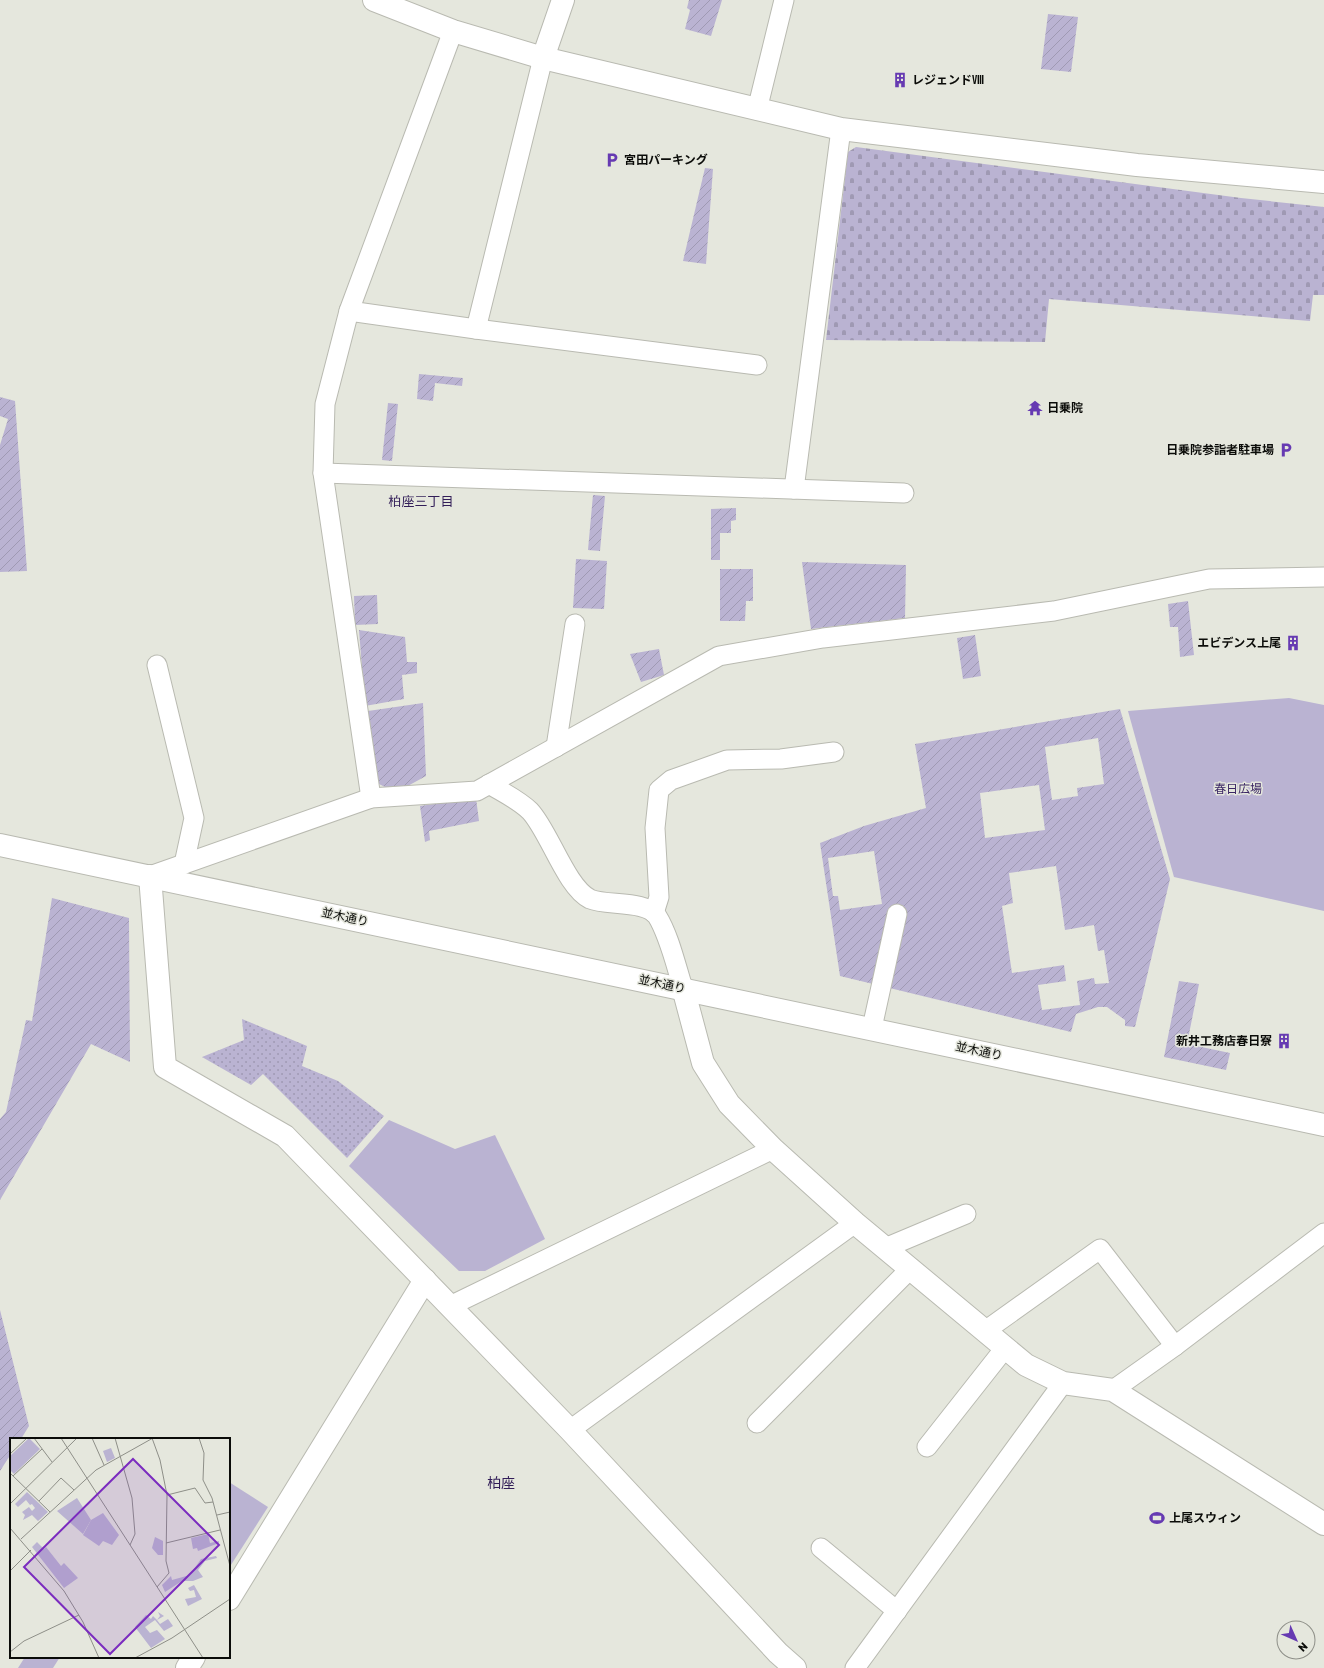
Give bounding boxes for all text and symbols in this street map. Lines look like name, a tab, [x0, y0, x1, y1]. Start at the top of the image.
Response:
building icon: レジェンドⅧ	[891, 71, 909, 89]
place label: レジェンドⅧ	[912, 73, 984, 87]
parking icon: 宮田パーキング	[603, 151, 621, 169]
place label: 宮田パーキング	[624, 153, 708, 167]
temple icon: 日乗院	[1026, 399, 1044, 417]
place label: 日乗院	[1047, 401, 1083, 415]
parking icon: 日乗院参詣者駐車場	[1277, 441, 1295, 459]
place label: 日乗院参詣者駐車場	[1166, 443, 1274, 457]
district label: 柏座三丁目	[388, 494, 454, 509]
building icon: エビデンス上尾	[1284, 634, 1302, 652]
place label: エビデンス上尾	[1197, 636, 1281, 650]
park label: 春日広場	[1214, 782, 1262, 796]
street label: 並木通り	[320, 905, 370, 929]
street label: 並木通り	[637, 972, 687, 996]
building icon: 新井工務店春日寮	[1275, 1032, 1293, 1050]
place label: 新井工務店春日寮	[1176, 1034, 1272, 1048]
street label: 並木通り	[954, 1039, 1004, 1063]
inset map	[10, 1438, 230, 1658]
district label: 柏座	[487, 1475, 515, 1492]
sports icon: 上尾スウィン	[1148, 1509, 1166, 1527]
place label: 上尾スウィン	[1169, 1511, 1241, 1525]
north arrow	[1276, 1620, 1316, 1660]
text: N	[1295, 1639, 1310, 1654]

